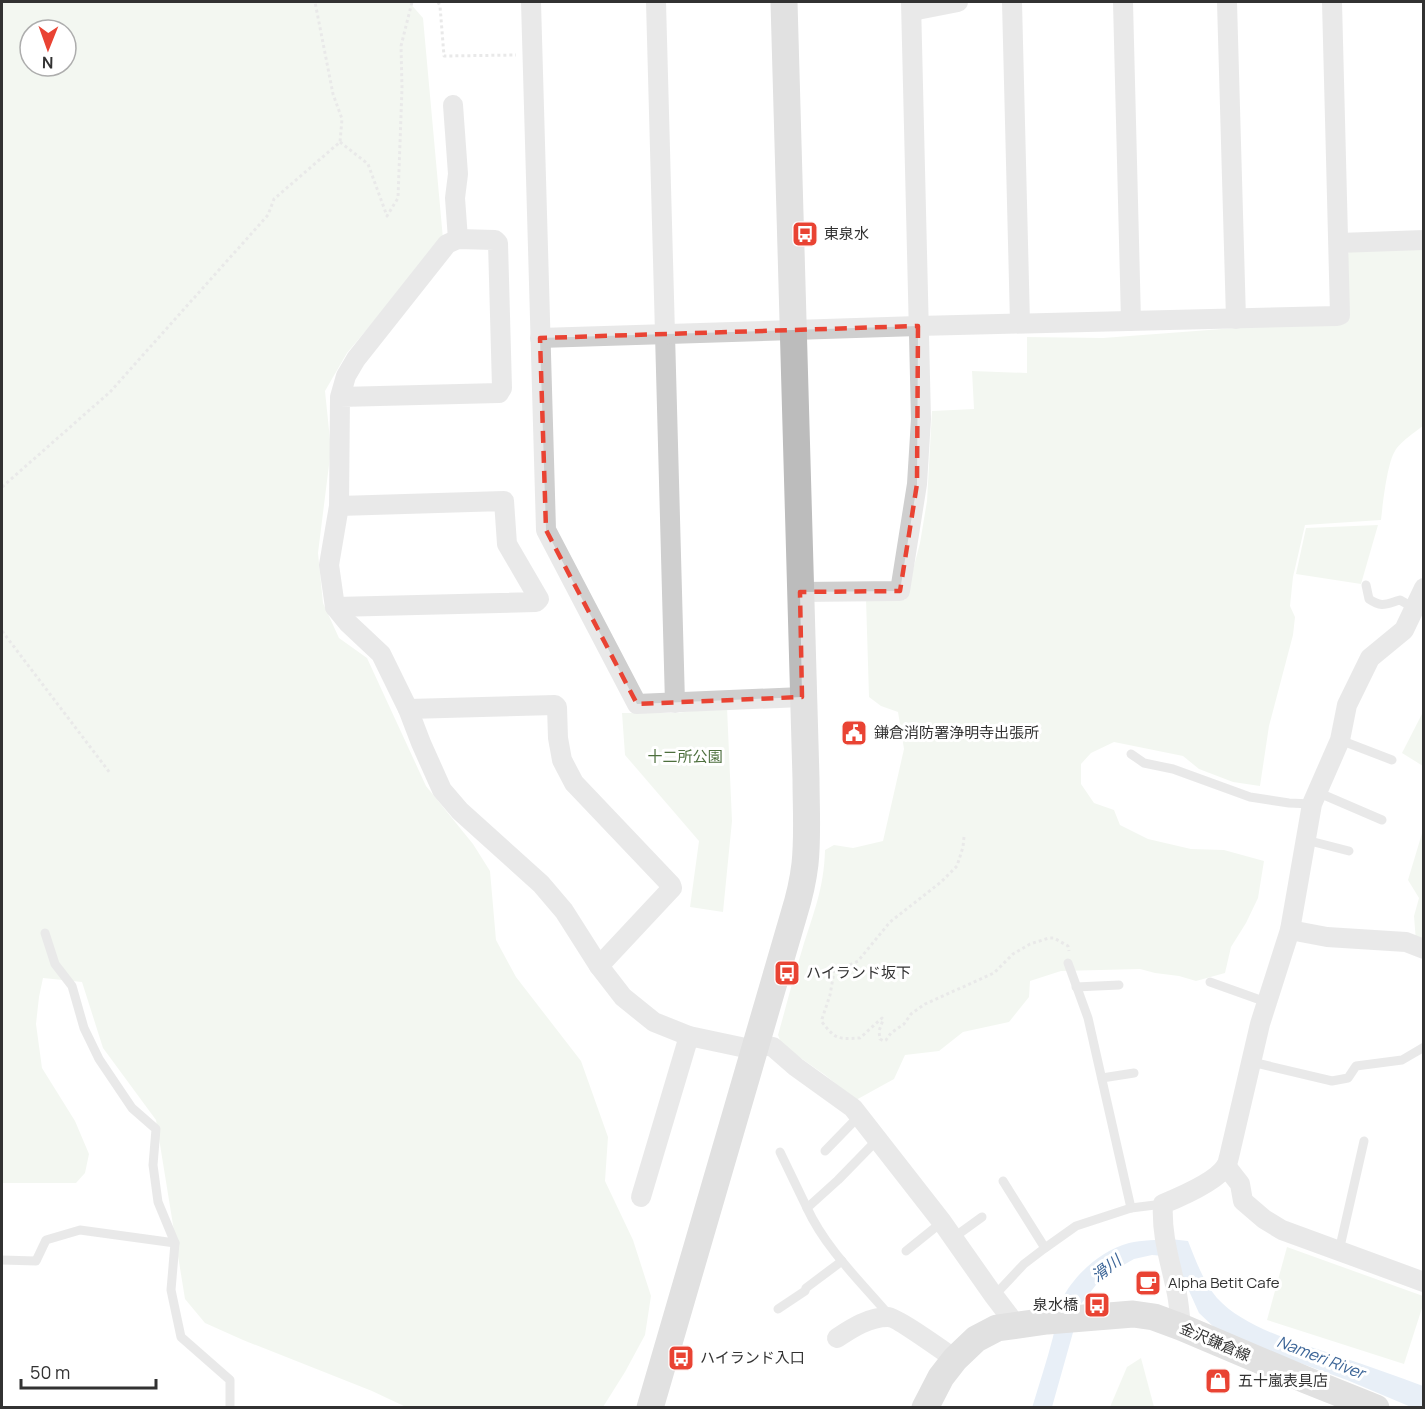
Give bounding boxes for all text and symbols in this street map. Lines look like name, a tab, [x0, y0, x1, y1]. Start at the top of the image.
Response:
north arrow	[18, 18, 78, 78]
text: N	[42, 52, 54, 74]
bus stop icon: 東泉水	[790, 219, 820, 249]
place label: 東泉水	[824, 223, 869, 244]
public building icon: 鎌倉消防署浄明寺出張所	[839, 718, 869, 748]
place label: 鎌倉消防署浄明寺出張所	[874, 722, 1039, 743]
park label: 十二所公園	[647, 746, 723, 767]
bus stop icon: ハイランド坂下	[772, 958, 802, 988]
place label: ハイランド坂下	[806, 962, 911, 983]
water label: 滑川	[1087, 1248, 1127, 1286]
cafe icon: Alpha Betit Cafe	[1133, 1268, 1163, 1298]
place label: Alpha Betit Cafe	[1168, 1272, 1280, 1293]
bus stop icon: 泉水橋	[1082, 1290, 1112, 1320]
place label: 泉水橋	[1033, 1294, 1078, 1315]
street label: 金沢鎌倉線	[1177, 1317, 1254, 1366]
water label: Nameri River	[1274, 1330, 1370, 1385]
bus stop icon: ハイランド入口	[666, 1343, 696, 1373]
place label: ハイランド入口	[700, 1347, 805, 1368]
scale bar	[21, 1352, 156, 1390]
text: 50 m	[30, 1360, 70, 1384]
shop icon: 五十嵐表具店	[1203, 1366, 1233, 1396]
place label: 五十嵐表具店	[1238, 1370, 1328, 1391]

